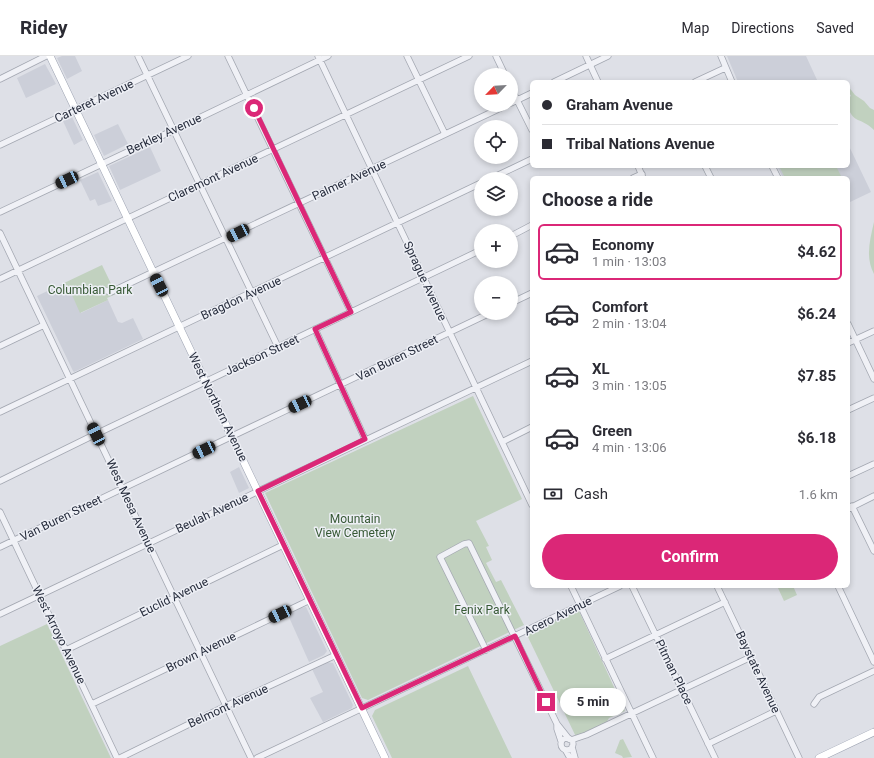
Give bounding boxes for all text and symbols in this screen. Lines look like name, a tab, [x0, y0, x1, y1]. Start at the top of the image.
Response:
text: Ridey	[20, 16, 68, 39]
text: Map	[682, 20, 709, 36]
text: Directions	[731, 20, 794, 36]
text: Saved	[816, 20, 854, 36]
north arrow	[474, 68, 518, 112]
map controls	[474, 68, 518, 320]
street label: Carteret Avenue	[52, 77, 136, 125]
text: Graham Avenue	[566, 96, 673, 114]
route start	[245, 99, 263, 117]
street label: Berkley Avenue	[124, 111, 204, 157]
button: locate	[474, 120, 518, 164]
text: Tribal Nations Avenue	[566, 135, 715, 153]
street label: Claremont Avenue	[166, 151, 260, 205]
street label: Palmer Avenue	[310, 157, 388, 203]
car	[54, 169, 80, 191]
button: layers	[474, 172, 518, 216]
text: Choose a ride	[542, 189, 653, 210]
car	[225, 222, 251, 244]
button: +	[474, 224, 518, 268]
icon: car	[544, 234, 580, 270]
text: Economy	[592, 236, 654, 254]
street label: Sprague Avenue	[400, 239, 450, 323]
text: $4.62	[797, 243, 836, 261]
text: 1 min · 13:03	[592, 254, 667, 269]
car	[148, 272, 170, 298]
street label: Bragdon Avenue	[199, 273, 283, 323]
button: −	[474, 276, 518, 320]
park label: Columbian Park	[48, 283, 133, 297]
icon: car	[544, 296, 580, 332]
text: Comfort	[592, 298, 648, 316]
text: $6.24	[797, 305, 836, 323]
text: 2 min · 13:04	[592, 316, 667, 331]
street label: Jackson Street	[223, 332, 301, 378]
street label: Van Buren Street	[354, 332, 440, 384]
street label: West Northern Avenue	[186, 350, 250, 464]
icon: car	[544, 358, 580, 394]
text: XL	[592, 360, 610, 378]
text: $7.85	[797, 367, 836, 385]
text: 3 min · 13:05	[592, 378, 667, 393]
car	[287, 393, 313, 415]
icon: car	[544, 420, 580, 456]
car	[85, 421, 107, 447]
text: Green	[592, 422, 632, 440]
text: $6.18	[797, 429, 836, 447]
car	[191, 439, 217, 461]
text: 4 min · 13:06	[592, 440, 667, 455]
street label: West Mesa Avenue	[103, 457, 159, 555]
icon: cash	[542, 483, 564, 505]
text: Cash	[574, 485, 608, 503]
text: 1.6 km	[799, 487, 838, 502]
street label: Beulah Avenue	[173, 490, 251, 536]
street label: Van Buren Street	[18, 492, 104, 544]
park label: Mountain View Cemetery	[315, 512, 395, 540]
button: Confirm	[542, 534, 838, 580]
street label: Euclid Avenue	[137, 574, 211, 620]
street label: West Arroyo Avenue	[29, 584, 89, 686]
street label: Acero Avenue	[522, 594, 594, 638]
car	[267, 603, 293, 625]
park label: Fenix Park	[454, 603, 511, 617]
street label: Brown Avenue	[164, 629, 238, 675]
street label: Baystate Avenue	[733, 629, 783, 715]
street label: Pitman Place	[652, 637, 696, 707]
street label: Belmont Avenue	[186, 681, 270, 731]
callout: 5 min	[560, 688, 626, 716]
route end	[537, 693, 555, 711]
text: 5 min	[577, 694, 609, 709]

